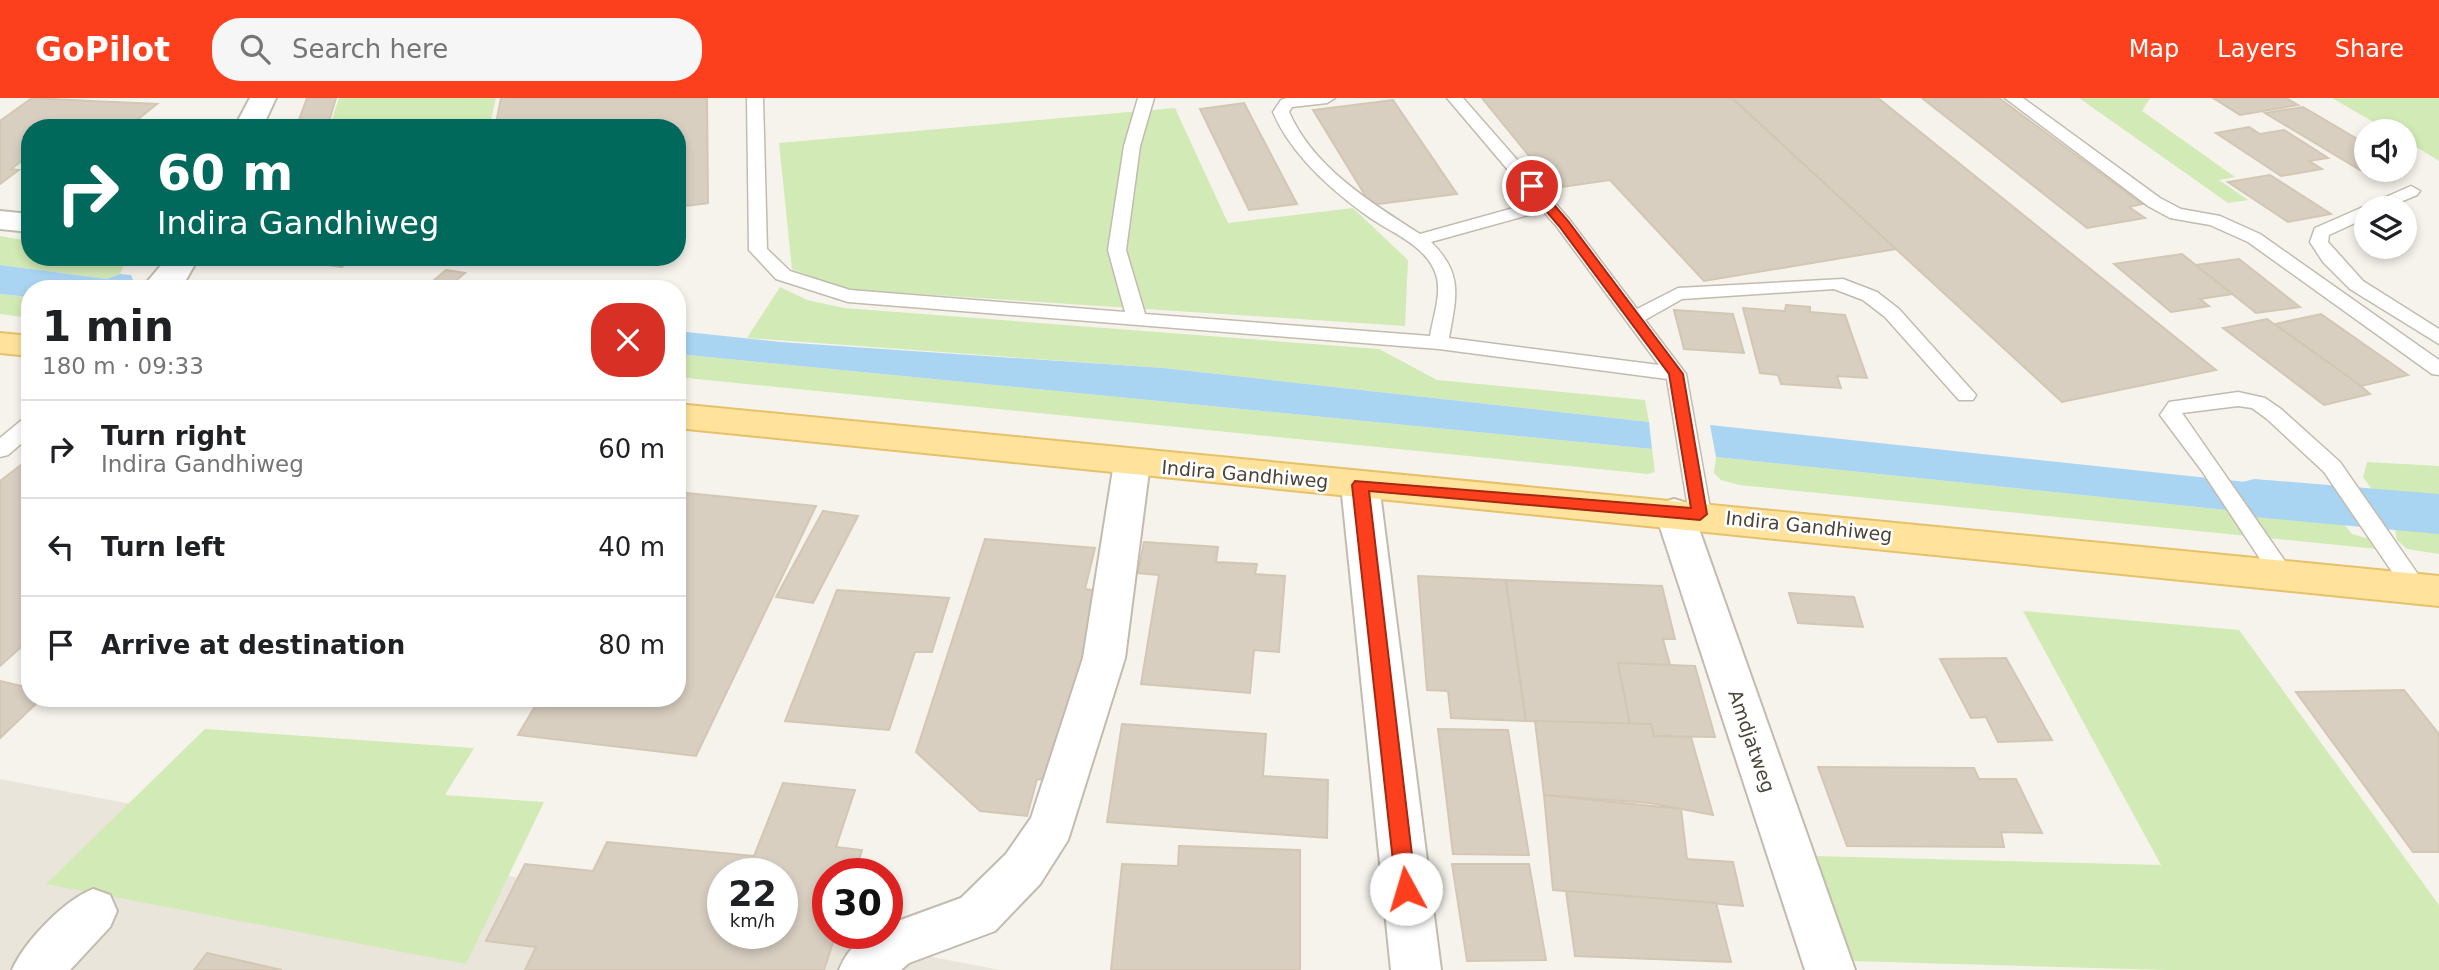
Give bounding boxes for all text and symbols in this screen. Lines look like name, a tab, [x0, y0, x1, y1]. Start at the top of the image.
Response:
search box	[212, 18, 702, 81]
text: GoPilot	[35, 30, 170, 69]
icon: search	[236, 30, 274, 68]
text: Search here	[292, 34, 448, 64]
text: Map	[2129, 35, 2179, 63]
text: Layers	[2217, 35, 2297, 63]
text: Share	[2335, 35, 2404, 63]
map controls	[2354, 119, 2417, 259]
button: sound	[2354, 119, 2417, 182]
text: 60 m	[157, 145, 293, 202]
icon: right	[42, 147, 133, 238]
pin	[1502, 156, 1562, 216]
icon: arrive	[1513, 167, 1551, 205]
button: layers	[2354, 196, 2417, 259]
text: Indira Gandhiweg	[157, 204, 439, 242]
text: 1 min	[42, 302, 174, 351]
button: close	[591, 303, 665, 377]
text: 180 m · 09:33	[42, 353, 204, 379]
text: Turn right	[101, 421, 246, 451]
icon: right	[42, 430, 80, 468]
text: 60 m	[598, 434, 665, 464]
text: Indira Gandhiweg	[101, 451, 304, 477]
street label: Indira Gandhiweg	[1161, 456, 1329, 492]
street label: Indira Gandhiweg	[1725, 506, 1893, 546]
icon: left	[42, 528, 80, 566]
text: Turn left	[101, 532, 225, 562]
text: 40 m	[598, 532, 665, 562]
icon: arrive	[42, 626, 80, 664]
text: Arrive at destination	[101, 630, 405, 660]
text: 80 m	[598, 630, 665, 660]
street label: Amdjatweg	[1724, 687, 1780, 795]
position arrow	[1369, 852, 1443, 926]
speed limit sign: 30	[812, 858, 903, 949]
text: 22	[728, 874, 777, 914]
text: km/h	[730, 910, 775, 931]

